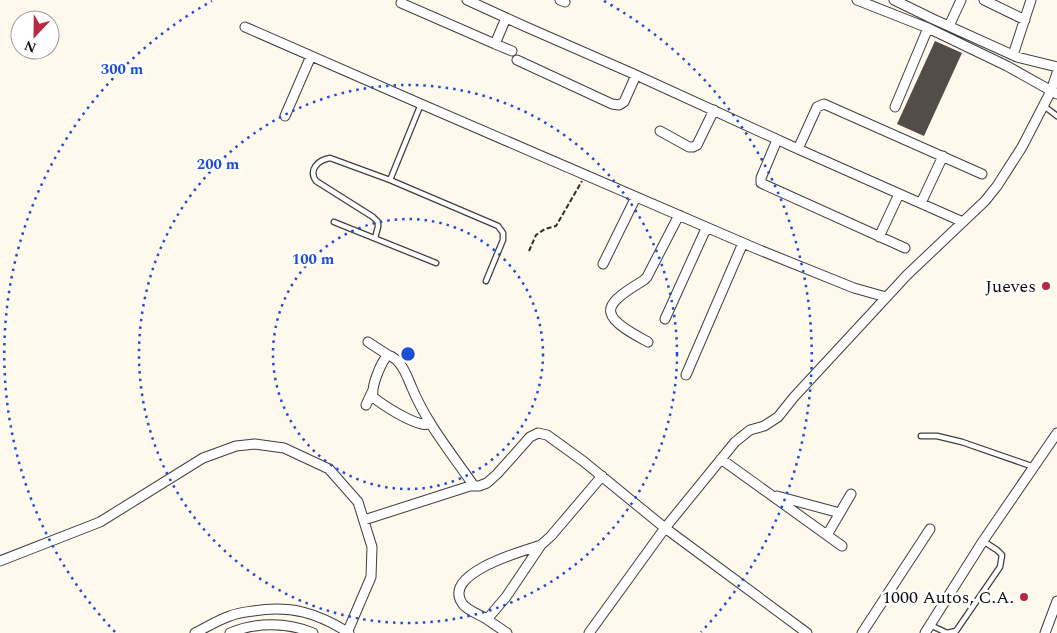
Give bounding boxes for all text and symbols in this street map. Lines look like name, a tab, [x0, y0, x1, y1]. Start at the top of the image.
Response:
north arrow	[10, 10, 60, 60]
text: N	[21, 35, 40, 58]
text: 300 m	[101, 58, 144, 81]
text: 200 m	[197, 153, 240, 176]
text: 100 m	[292, 248, 335, 271]
place label: Jueves	[985, 273, 1036, 300]
marker: Jueves	[1040, 280, 1052, 292]
centre of rings	[399, 345, 417, 363]
place label: 1000 Autos, C.A.	[882, 584, 1014, 611]
marker: 1000 Autos, C.A.	[1018, 591, 1030, 603]

